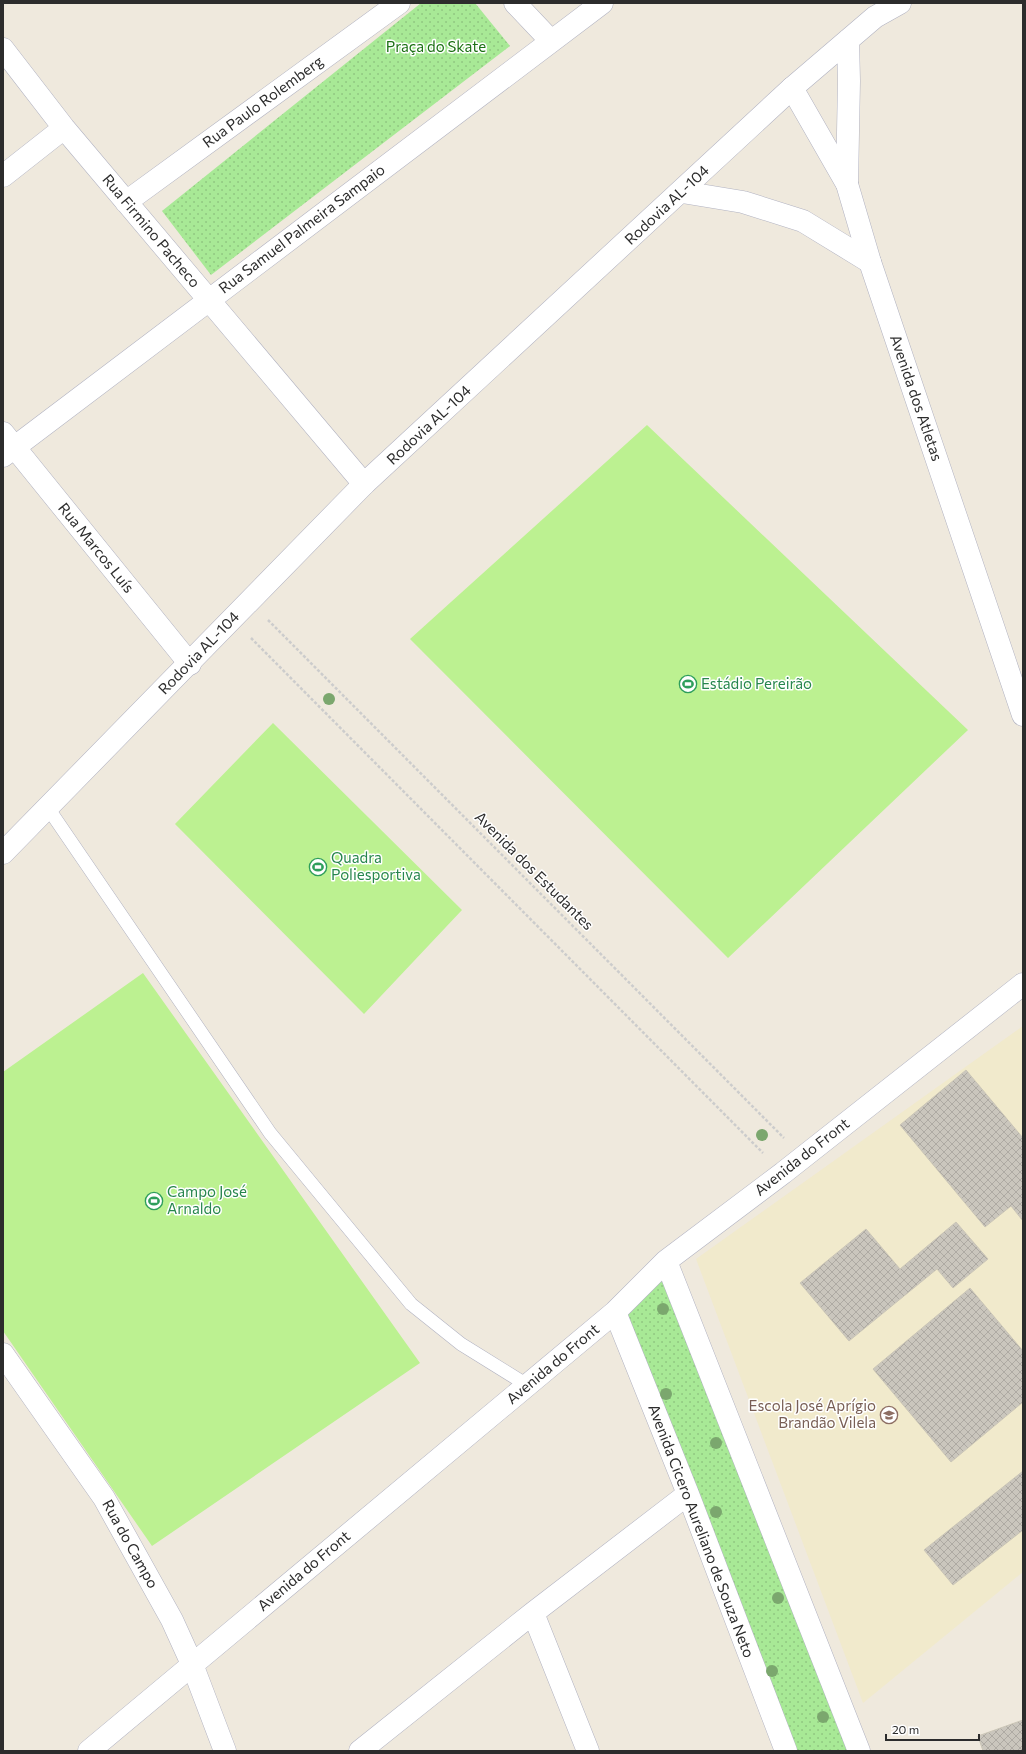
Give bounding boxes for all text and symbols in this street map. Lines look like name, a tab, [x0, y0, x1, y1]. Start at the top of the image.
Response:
park label: Praça do Skate	[386, 37, 486, 55]
street label: Rua Paulo Rolemberg	[199, 51, 326, 151]
street label: Rua Samuel Palmeira Sampaio	[215, 160, 388, 297]
street label: Rodovia AL-104	[620, 161, 712, 248]
street label: Rua Firmino Pacheco	[99, 170, 204, 291]
street label: Avenida dos Atletas	[887, 332, 947, 463]
street label: Rodovia AL-104	[382, 381, 474, 468]
street label: Rua Marcos Luís	[55, 499, 139, 596]
street label: Rodovia AL-104	[154, 607, 242, 698]
sports icon: Estádio Pereirão	[678, 674, 698, 694]
place label: Estádio Pereirão	[701, 674, 812, 692]
street label: Avenida dos Estudantes	[472, 807, 598, 933]
place label: Quadra Poliesportiva	[331, 848, 421, 883]
sports icon: Quadra Poliesportiva	[308, 857, 328, 877]
street label: Avenida do Front	[750, 1114, 852, 1199]
place label: Campo José Arnaldo	[167, 1182, 247, 1217]
sports icon: Campo José Arnaldo	[144, 1191, 164, 1211]
street label: Avenida do Front	[502, 1319, 602, 1407]
place label: Escola José Aprígio Brandão Vilela	[749, 1396, 876, 1431]
street label: Avenida Cicero Aureliano de Souza Neto	[645, 1401, 759, 1660]
school or university icon: Escola José Aprígio Brandão Vilela	[879, 1405, 899, 1425]
street label: Rua do Campo	[99, 1496, 163, 1591]
street label: Avenida do Front	[253, 1526, 353, 1614]
scale bar	[886, 1716, 979, 1742]
text: 20 m	[892, 1722, 919, 1736]

